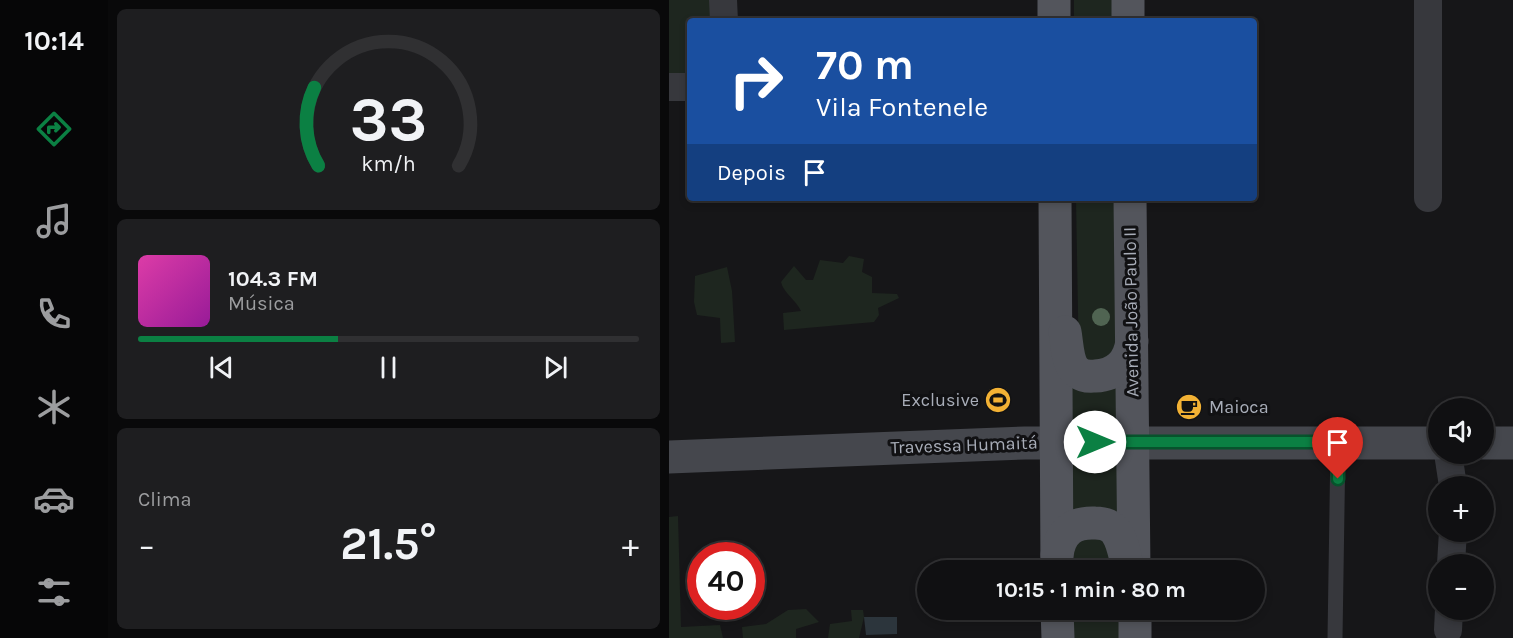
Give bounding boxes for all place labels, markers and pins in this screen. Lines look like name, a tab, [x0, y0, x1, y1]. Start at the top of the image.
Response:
sports icon: Exclusive	[983, 385, 1013, 415]
place label: Exclusive	[901, 389, 979, 411]
cafe icon: Maioca	[1174, 392, 1204, 422]
place label: Maioca	[1209, 396, 1269, 418]
pin	[1312, 417, 1363, 479]

